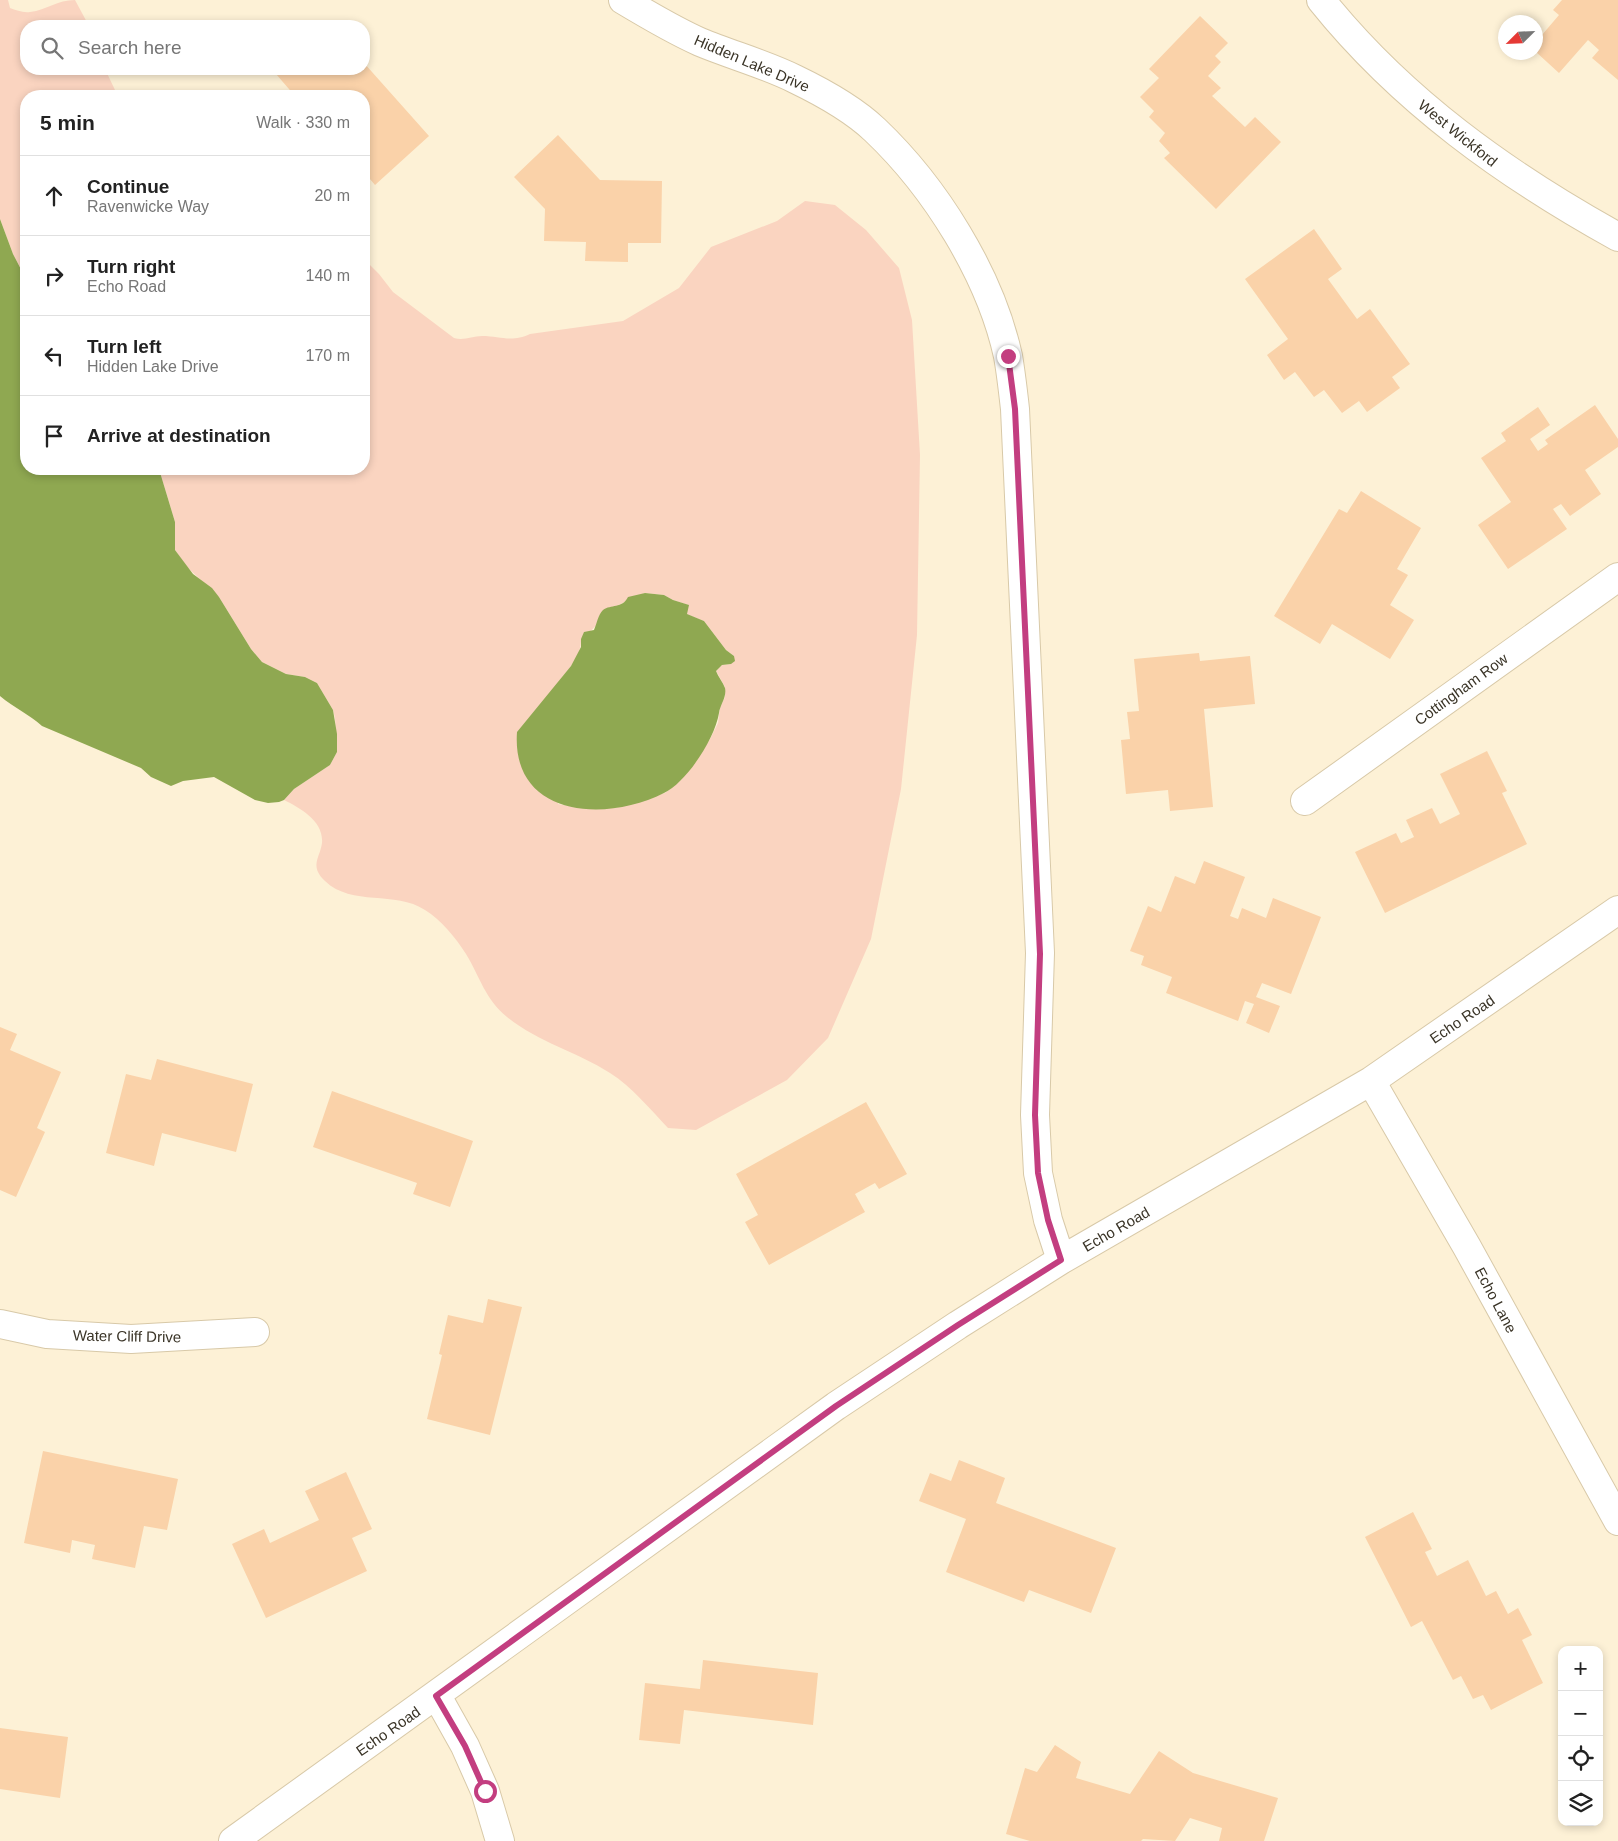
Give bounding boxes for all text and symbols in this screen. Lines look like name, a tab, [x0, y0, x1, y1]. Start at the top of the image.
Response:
north arrow	[1498, 15, 1543, 60]
search box	[20, 20, 370, 75]
street label: Hidden Lake Drive	[692, 31, 812, 95]
icon: search	[38, 34, 66, 62]
text: Search here	[78, 37, 182, 58]
street label: West Wickford	[1415, 96, 1501, 170]
text: 5 min	[40, 111, 95, 134]
text: Walk · 330 m	[256, 114, 350, 131]
text: Continue	[87, 176, 169, 197]
icon: ahead	[40, 182, 68, 210]
text: 20 m	[314, 187, 350, 204]
text: Ravenwicke Way	[87, 198, 209, 215]
text: Turn right	[87, 256, 175, 277]
icon: right	[40, 262, 68, 290]
text: 140 m	[306, 267, 350, 284]
text: Echo Road	[87, 278, 166, 295]
text: Turn left	[87, 336, 162, 357]
icon: left	[40, 342, 68, 370]
route end	[997, 345, 1020, 368]
text: 170 m	[306, 347, 350, 364]
text: Hidden Lake Drive	[87, 358, 219, 375]
icon: arrive	[40, 422, 68, 450]
text: Arrive at destination	[87, 425, 271, 446]
street label: Cottingham Row	[1411, 649, 1511, 728]
street label: Echo Road	[1426, 991, 1498, 1047]
street label: Echo Road	[1080, 1203, 1152, 1255]
street label: Echo Lane	[1472, 1264, 1520, 1336]
street label: Water Cliff Drive	[73, 1327, 181, 1345]
map controls	[1558, 1646, 1603, 1826]
button: +	[1558, 1646, 1603, 1691]
button: −	[1558, 1691, 1603, 1736]
street label: Echo Road	[353, 1703, 423, 1759]
button: locate	[1558, 1736, 1603, 1781]
route start	[474, 1780, 497, 1803]
button: layers	[1558, 1781, 1603, 1826]

